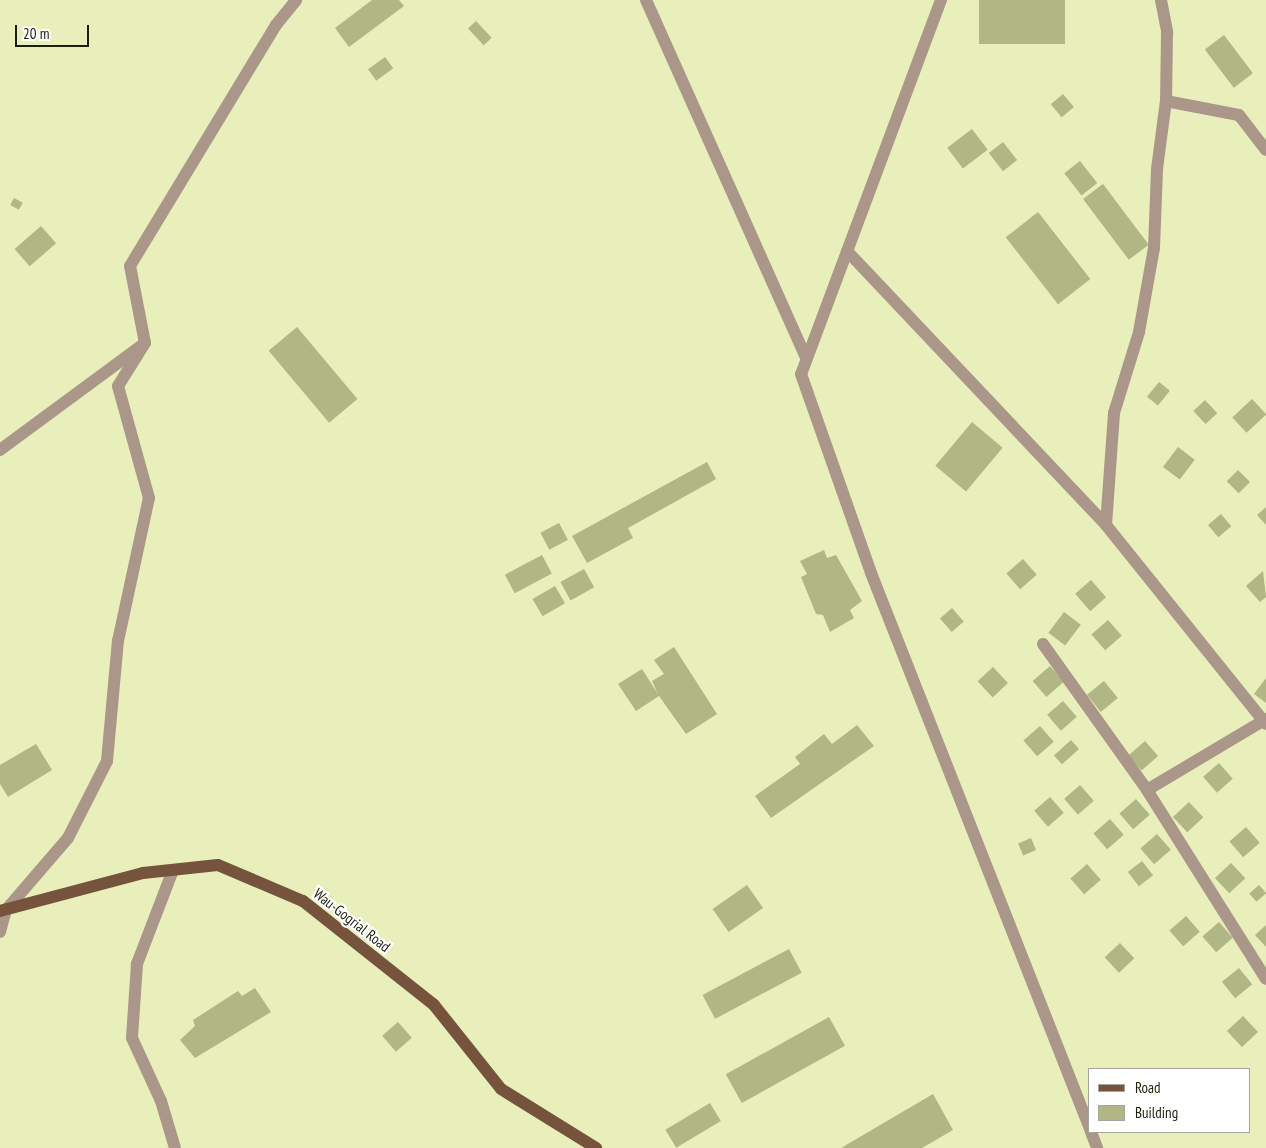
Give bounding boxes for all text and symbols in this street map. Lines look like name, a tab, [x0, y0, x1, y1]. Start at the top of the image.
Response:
scale bar	[18, 15, 91, 47]
text: 20 m	[23, 24, 49, 43]
street label: Wau-Gogrial Road	[310, 884, 394, 956]
legend	[1088, 1068, 1251, 1133]
text: Road	[1135, 1078, 1161, 1097]
text: Building	[1135, 1103, 1178, 1122]

